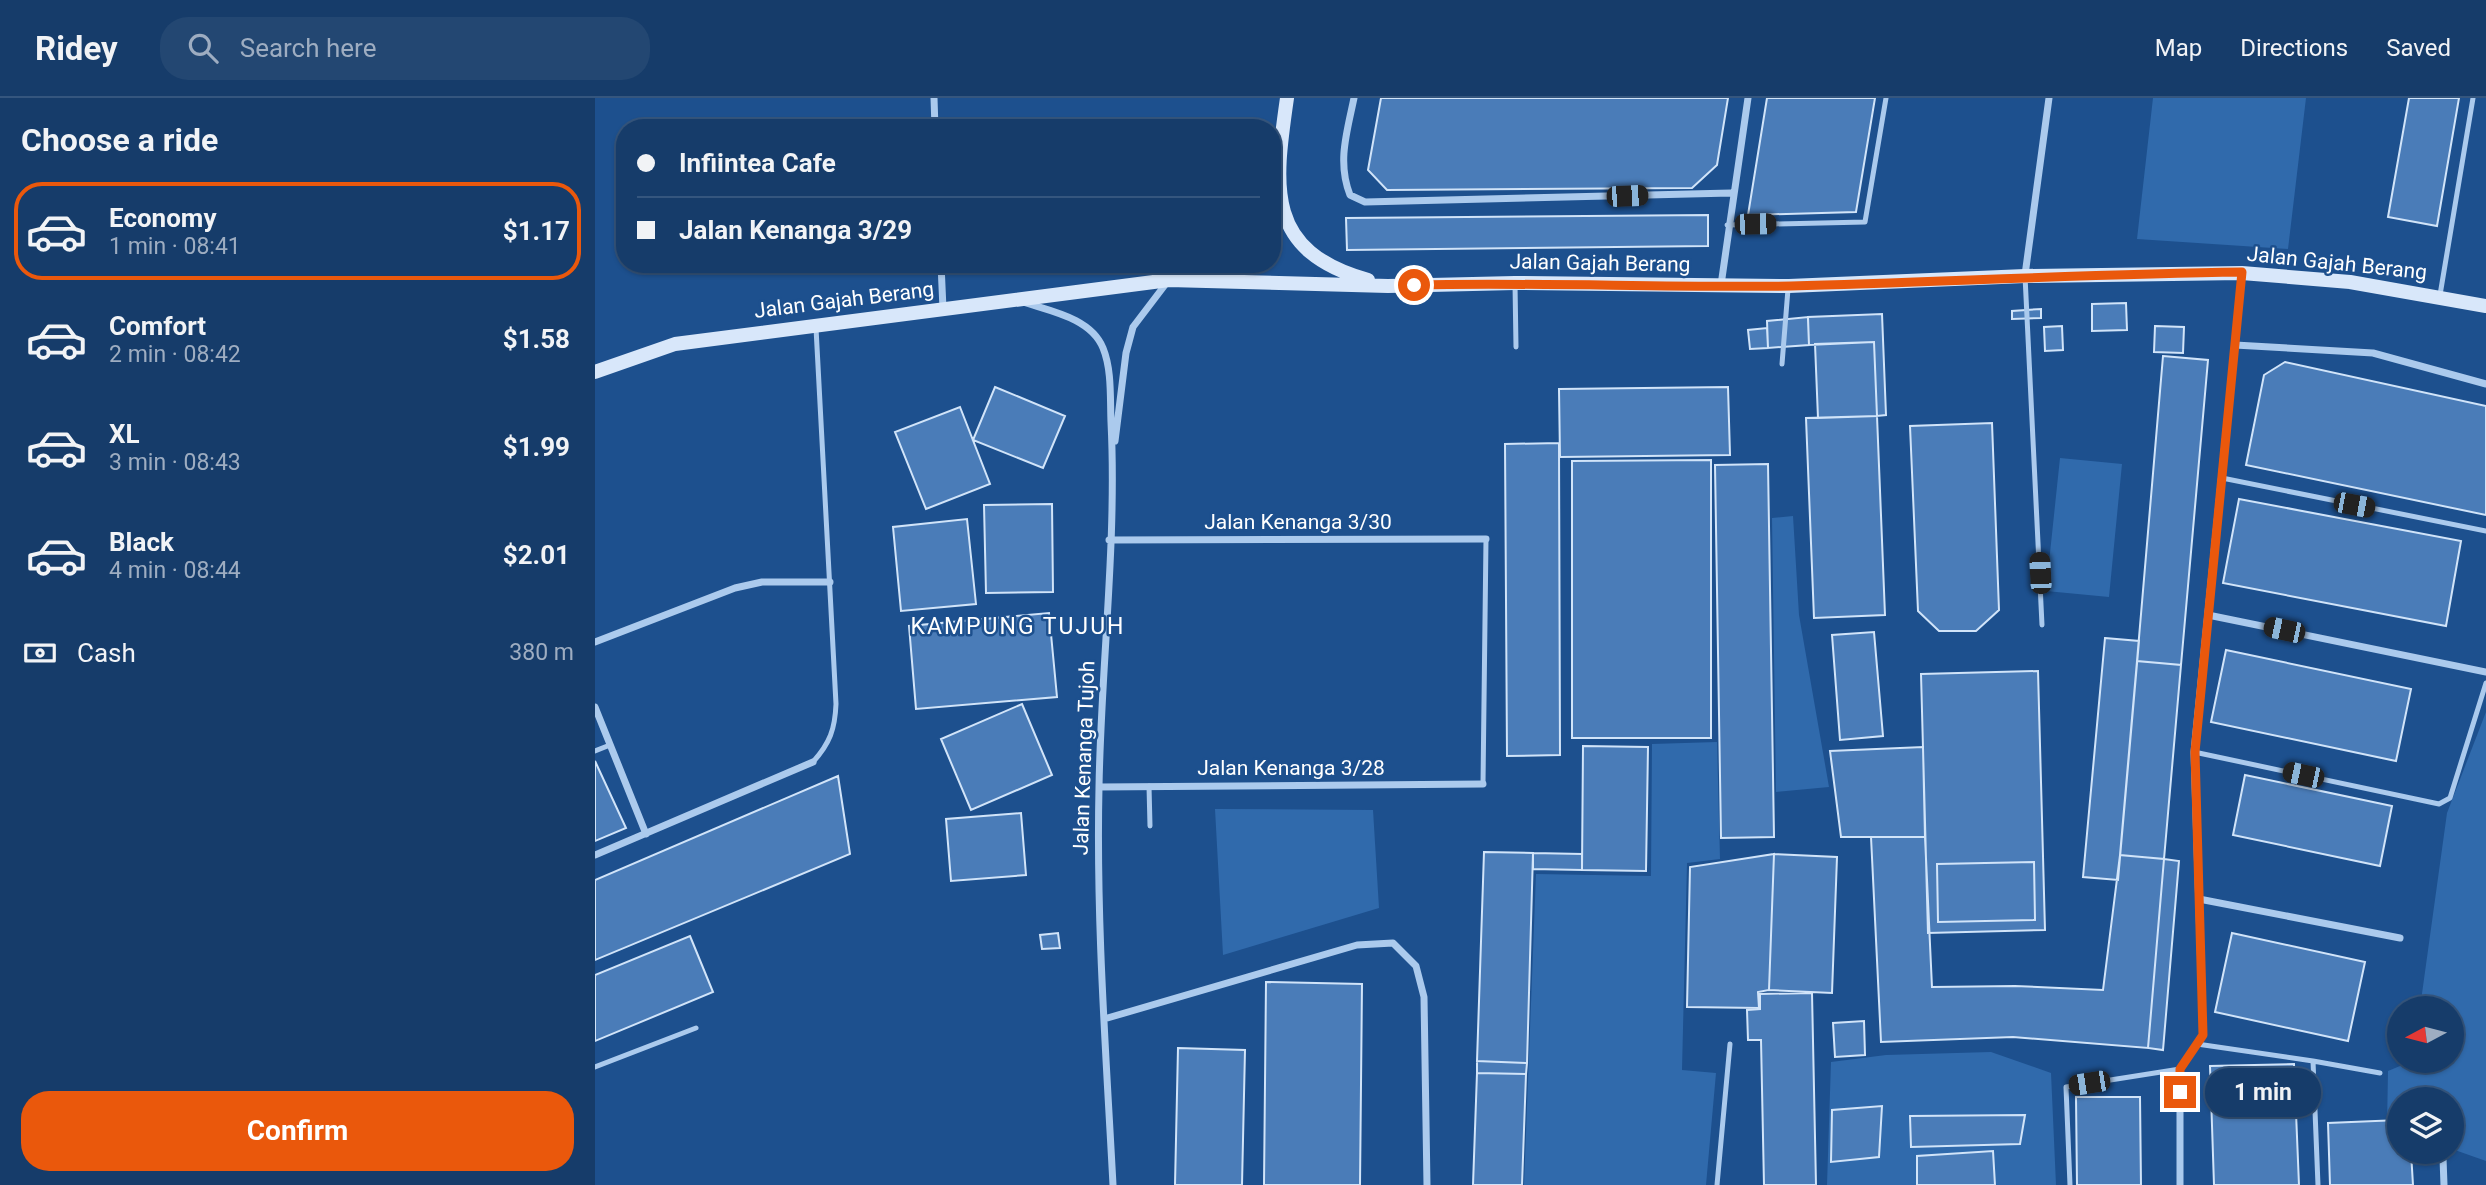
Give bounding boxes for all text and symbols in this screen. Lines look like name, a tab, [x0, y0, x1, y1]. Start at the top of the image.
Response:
search box	[160, 17, 650, 80]
text: Ridey	[35, 29, 118, 68]
icon: search	[184, 29, 222, 67]
text: Search here	[240, 33, 376, 63]
text: Map	[2155, 34, 2202, 62]
text: Directions	[2240, 34, 2348, 62]
text: Saved	[2386, 34, 2451, 62]
text: Choose a ride	[21, 121, 218, 159]
text: Infiintea Cafe	[679, 148, 836, 178]
car	[1606, 185, 1649, 207]
icon: car	[25, 200, 88, 263]
text: Economy	[109, 203, 216, 233]
car	[1734, 213, 1777, 235]
text: Jalan Kenanga 3/29	[679, 215, 912, 245]
text: $1.17	[503, 216, 570, 246]
text: 1 min · 08:41	[109, 233, 241, 260]
street label: Jalan Gajah Berang	[2246, 242, 2428, 284]
street label: Jalan Gajah Berang	[1509, 249, 1691, 277]
route start	[1398, 269, 1430, 301]
street label: Jalan Gajah Berang	[753, 277, 935, 323]
icon: car	[25, 308, 88, 371]
text: Comfort	[109, 311, 206, 341]
text: $1.58	[503, 324, 570, 354]
text: 2 min · 08:42	[109, 341, 241, 368]
icon: car	[25, 416, 88, 479]
text: XL	[109, 419, 140, 449]
text: $1.99	[503, 432, 570, 462]
text: 3 min · 08:43	[109, 449, 241, 476]
car	[2332, 491, 2377, 519]
street label: Jalan Kenanga 3/30	[1204, 510, 1392, 534]
icon: car	[25, 524, 88, 587]
text: Black	[109, 527, 174, 557]
text: $2.01	[503, 540, 570, 570]
car	[2029, 551, 2052, 595]
text: 4 min · 08:44	[109, 557, 241, 584]
district label: KAMPUNG TUJUH	[911, 613, 1125, 640]
car	[2262, 615, 2307, 645]
icon: cash	[21, 634, 59, 672]
text: Cash	[77, 638, 136, 668]
text: 380 m	[509, 639, 574, 666]
street label: Jalan Kenanga Tujoh	[1069, 660, 1099, 856]
street label: Jalan Kenanga 3/28	[1197, 756, 1385, 780]
car	[2281, 760, 2326, 790]
north arrow	[2387, 996, 2464, 1073]
map controls	[2387, 996, 2464, 1164]
callout: 1 min	[2205, 1068, 2320, 1116]
car	[2067, 1069, 2112, 1097]
route end	[2164, 1076, 2196, 1108]
text: 1 min	[2234, 1079, 2292, 1106]
button: layers	[2387, 1087, 2464, 1164]
button: Confirm	[21, 1091, 574, 1171]

